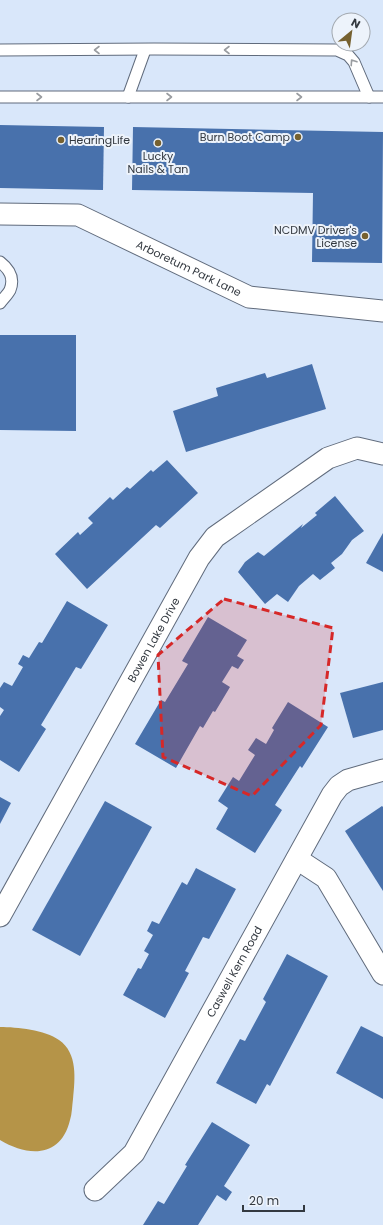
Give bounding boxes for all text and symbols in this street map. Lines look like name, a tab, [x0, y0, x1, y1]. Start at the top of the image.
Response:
north arrow	[331, 12, 371, 52]
text: N	[348, 14, 363, 32]
one-way arrow	[224, 45, 230, 54]
one-way arrow	[94, 46, 100, 54]
one-way arrow	[351, 59, 358, 66]
one-way arrow	[36, 93, 42, 101]
one-way arrow	[166, 93, 172, 101]
one-way arrow	[296, 93, 302, 101]
place label: Burn Boot Camp	[200, 129, 290, 145]
place label: HearingLife	[69, 132, 130, 148]
marker: Burn Boot Camp	[293, 132, 303, 142]
marker: HearingLife	[56, 135, 66, 145]
marker: Lucky Nails & Tan	[153, 138, 163, 148]
place label: Lucky Nails & Tan	[128, 148, 188, 177]
place label: NCDMV Driver's License	[274, 222, 357, 251]
marker: NCDMV Driver's License	[360, 231, 370, 241]
street label: Arboretum Park Lane	[134, 236, 244, 300]
street label: Bowen Lake Drive	[123, 594, 184, 685]
street label: Caswell Kern Road	[203, 923, 266, 1020]
scale bar	[243, 1187, 304, 1213]
text: 20 m	[249, 1192, 279, 1209]

